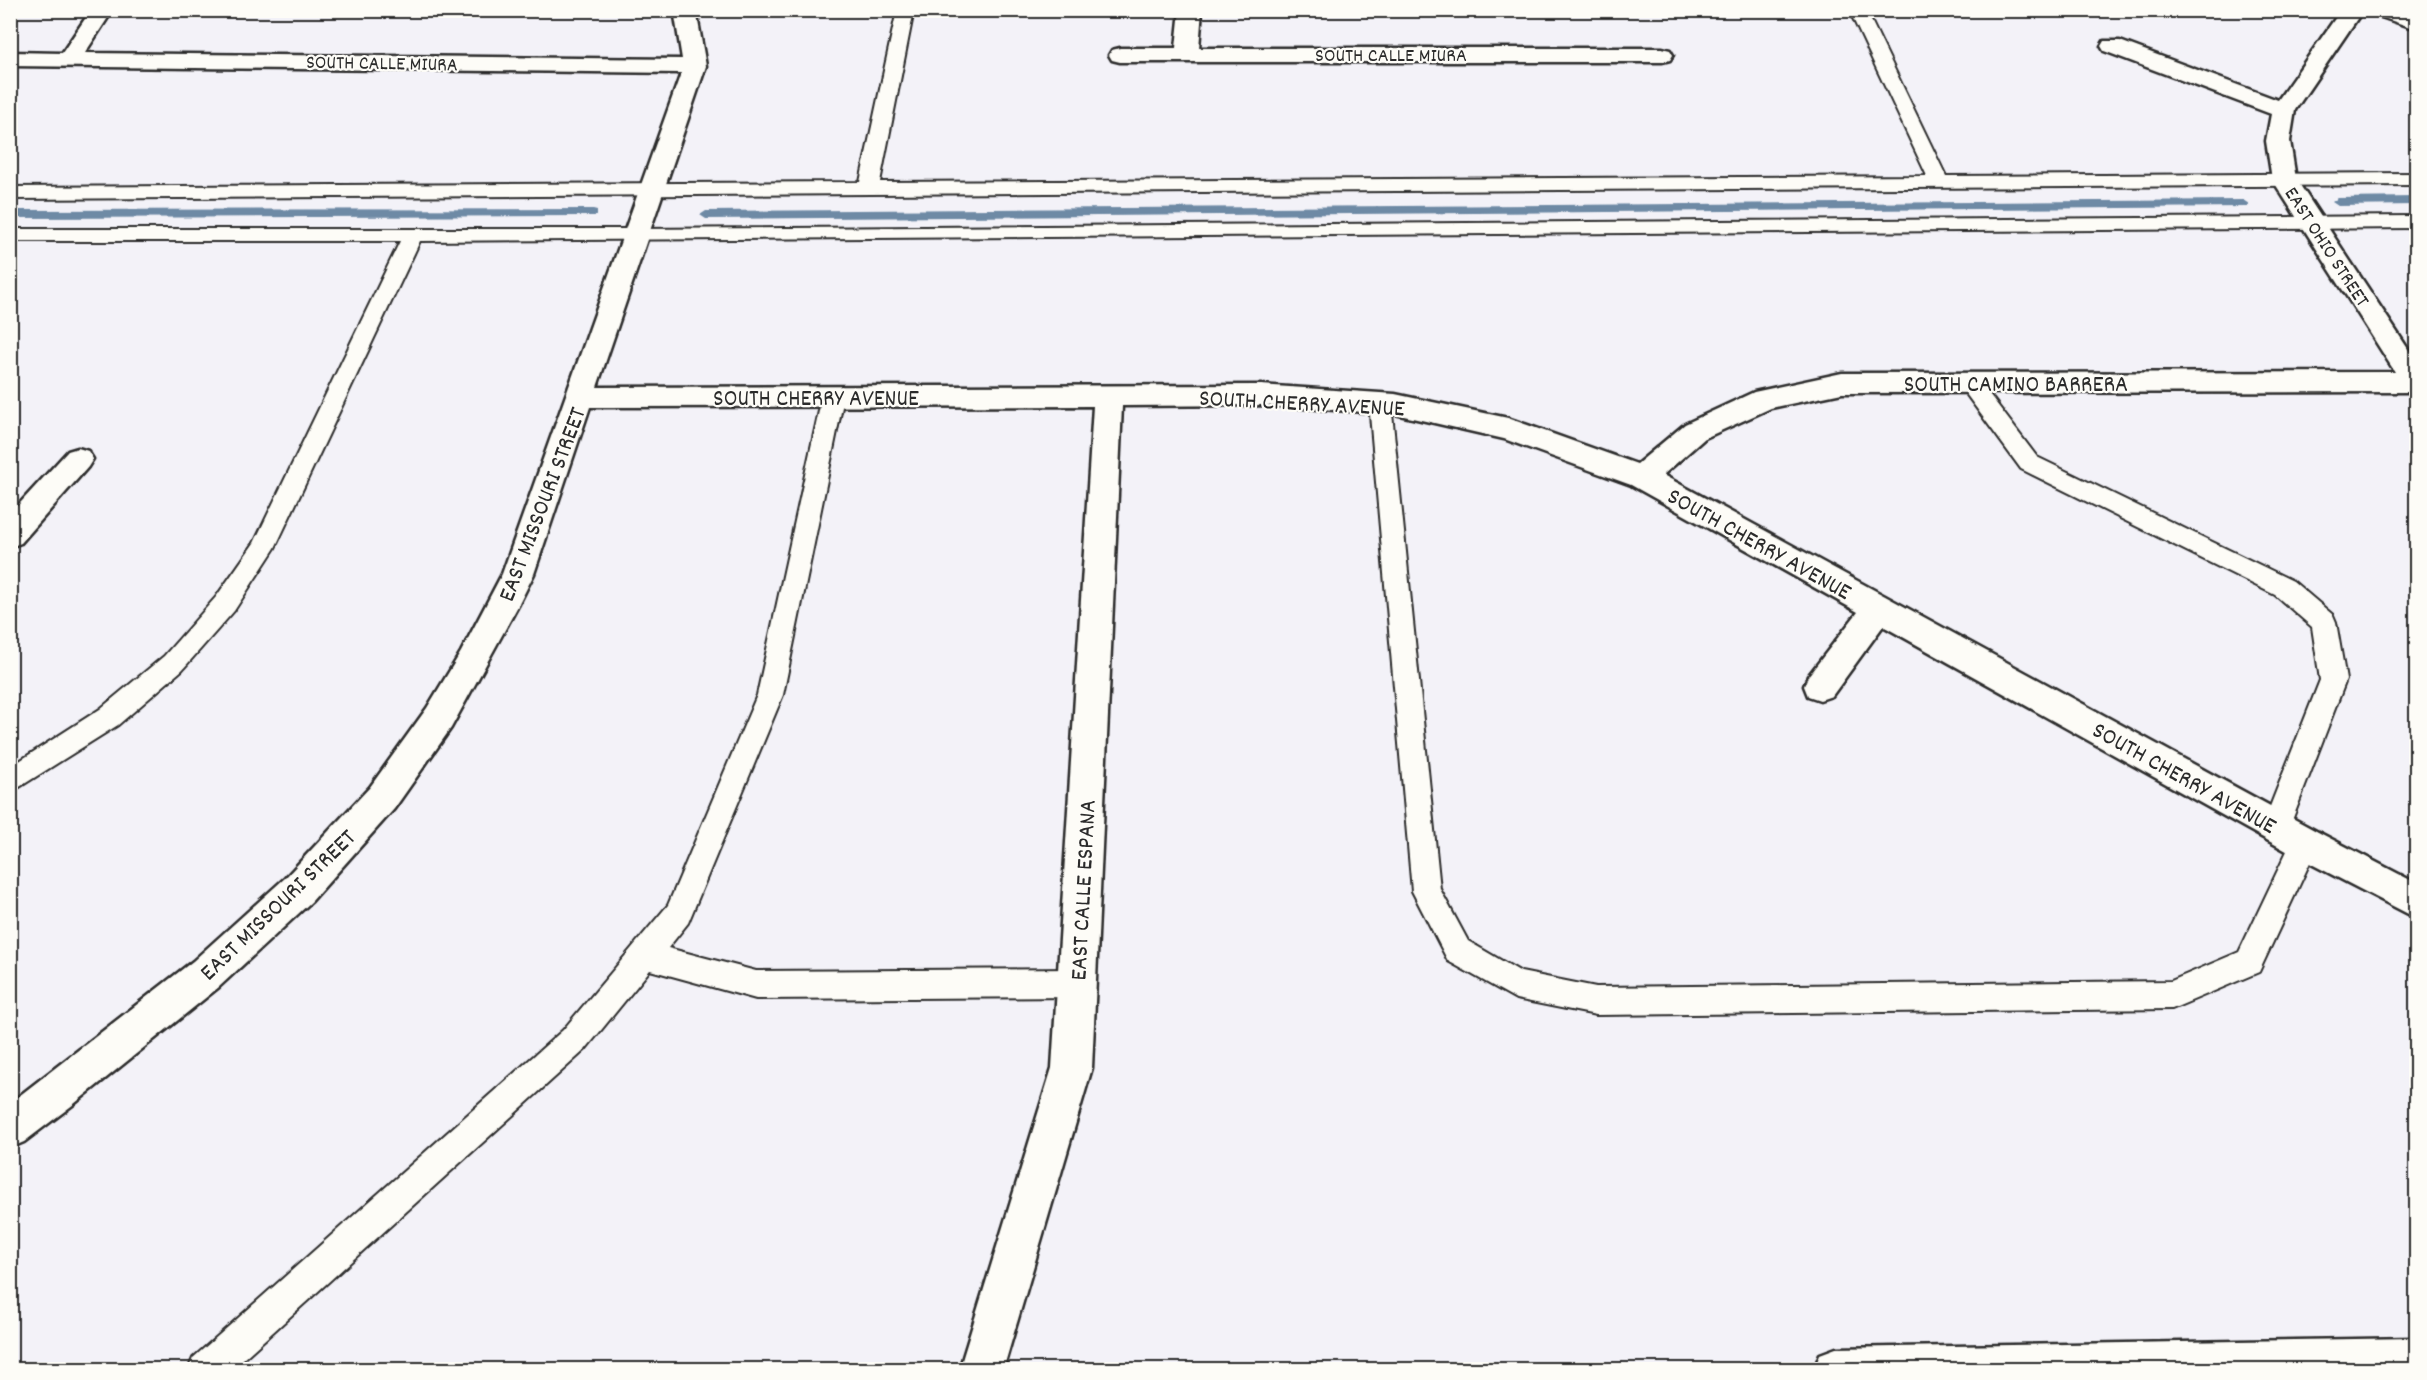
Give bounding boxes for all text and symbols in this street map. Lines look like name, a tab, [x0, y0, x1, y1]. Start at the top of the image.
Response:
street label: SOUTH CALLE MIURA	[1315, 43, 1467, 71]
street label: SOUTH CALLE MIURA	[306, 50, 458, 80]
street label: EAST OHIO STREET	[2276, 182, 2375, 313]
street label: SOUTH CAMINO BARRERA	[1904, 369, 2128, 403]
street label: SOUTH CHERRY AVENUE	[713, 383, 919, 417]
street label: SOUTH CHERRY AVENUE	[1198, 383, 1406, 427]
street label: EAST MISSOURI STREET	[491, 403, 597, 607]
street label: SOUTH CHERRY AVENUE	[1660, 481, 1857, 610]
street label: SOUTH CHERRY AVENUE	[2085, 715, 2282, 844]
street label: EAST CALLE ESPANA	[1063, 799, 1107, 981]
street label: EAST MISSOURI STREET	[193, 822, 365, 990]

